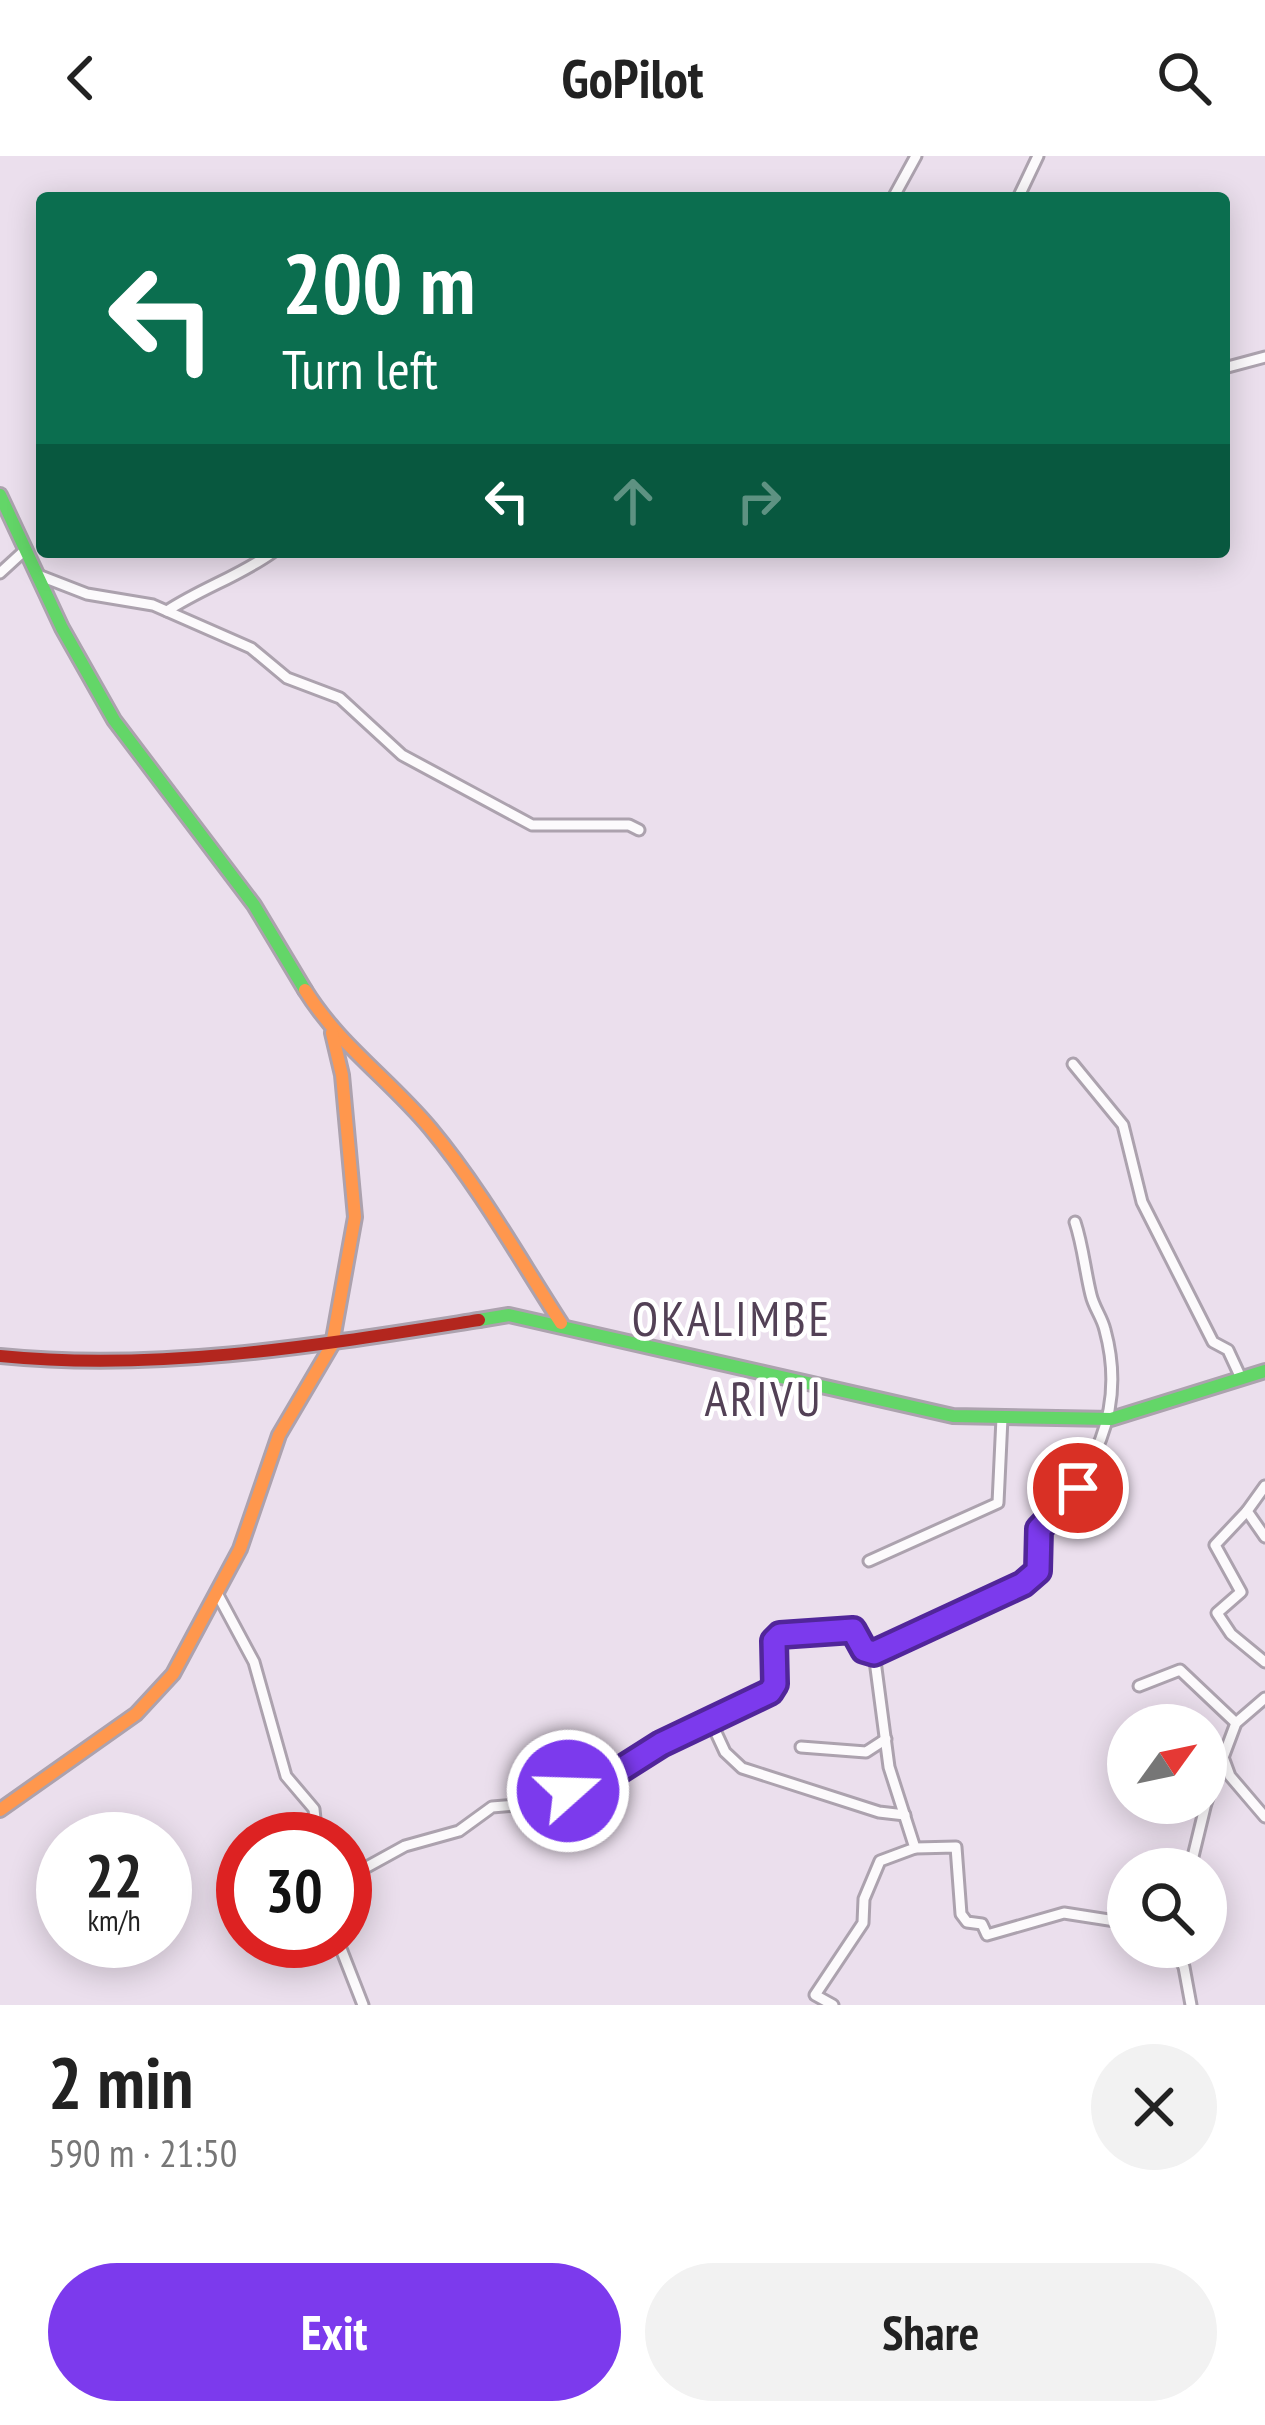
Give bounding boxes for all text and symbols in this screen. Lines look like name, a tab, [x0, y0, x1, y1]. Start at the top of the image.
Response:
text: GoPilot	[562, 43, 703, 113]
icon: back	[48, 45, 114, 111]
icon: search	[1151, 45, 1217, 111]
text: 200 m	[282, 228, 475, 337]
icon: left	[84, 240, 240, 396]
text: Turn left	[282, 334, 438, 404]
icon: left	[474, 468, 540, 534]
icon: ahead	[600, 468, 666, 534]
icon: right	[726, 468, 792, 534]
district label: OKALIMBE	[632, 1287, 832, 1349]
district label: ARIVU	[704, 1367, 824, 1429]
pin	[1027, 1437, 1129, 1539]
icon: arrive	[1045, 1455, 1111, 1521]
north arrow	[1107, 1704, 1227, 1824]
map controls	[1107, 1704, 1227, 1968]
position arrow	[505, 1728, 631, 1854]
speed limit sign: 30	[216, 1812, 372, 1968]
text: 22	[85, 1836, 143, 1914]
button: search	[1107, 1848, 1227, 1968]
text: km/h	[87, 1900, 141, 1939]
text: 2 min	[48, 2035, 193, 2128]
button: close	[1091, 2044, 1217, 2170]
text: 590 m · 21:50	[48, 2127, 237, 2178]
button: Exit	[48, 2263, 621, 2401]
button: Share	[645, 2263, 1217, 2401]

